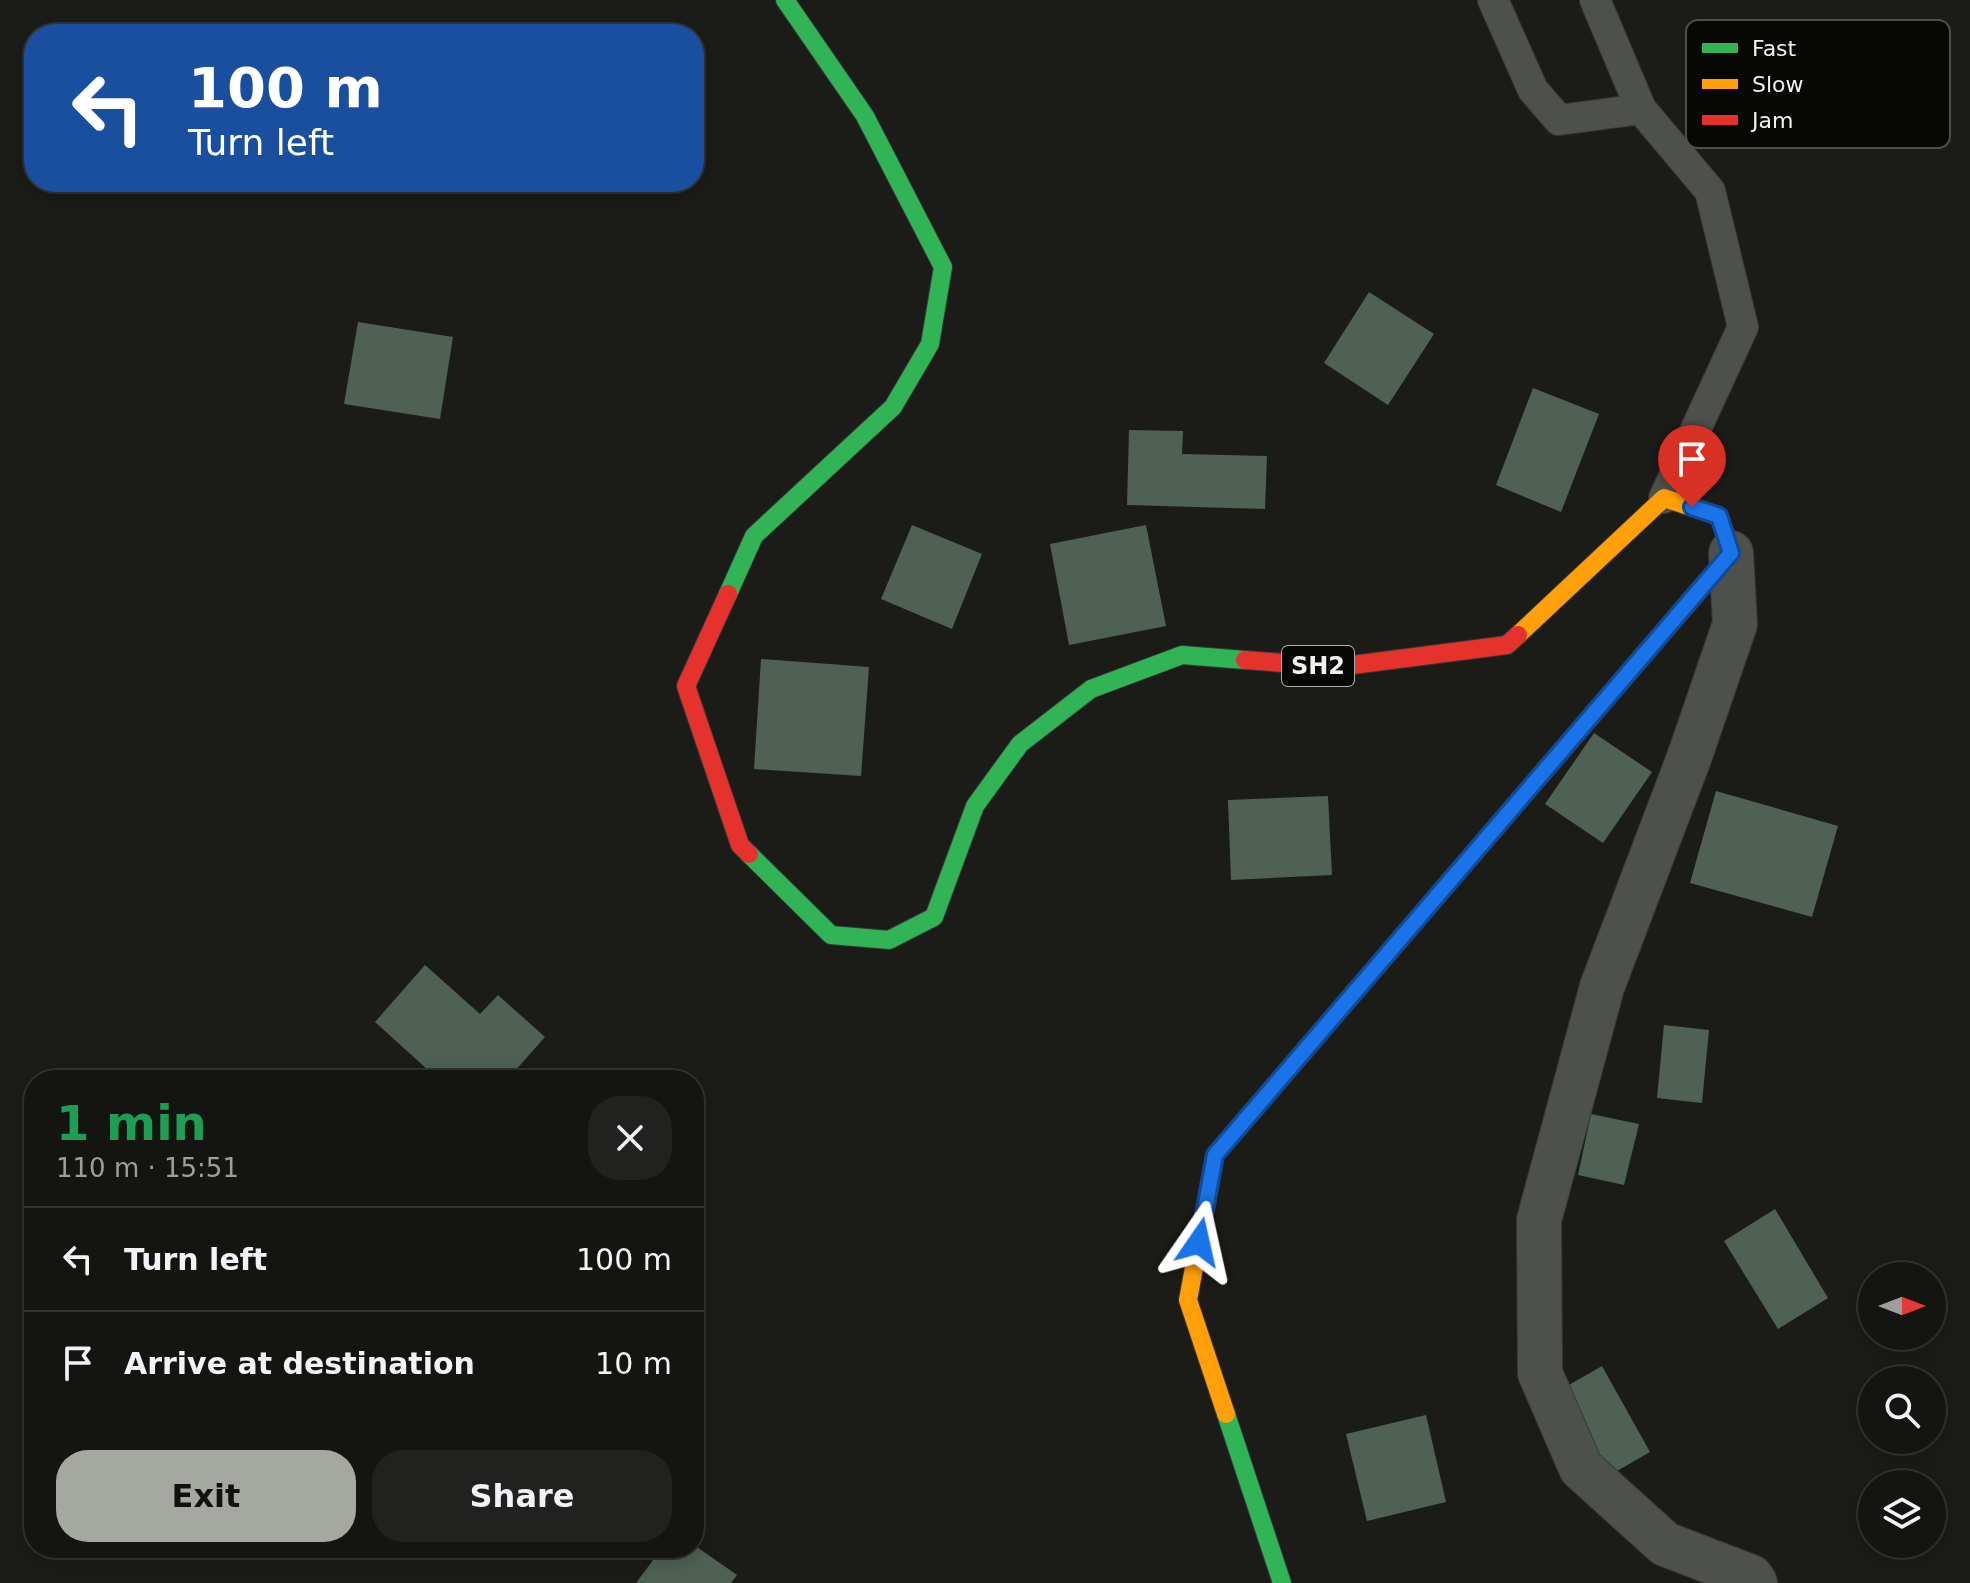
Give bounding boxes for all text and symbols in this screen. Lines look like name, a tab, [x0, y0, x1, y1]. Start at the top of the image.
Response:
legend	[1686, 20, 1950, 148]
text: Fast	[1752, 36, 1797, 61]
text: 100 m	[188, 55, 383, 120]
icon: left	[56, 56, 160, 160]
text: Slow	[1752, 72, 1804, 97]
text: Jam	[1750, 108, 1793, 133]
text: Turn left	[188, 122, 334, 163]
pin	[1658, 425, 1726, 507]
icon: arrive	[1670, 437, 1714, 481]
road number: SH2	[1282, 646, 1354, 686]
text: 1 min	[56, 1095, 207, 1151]
button: close	[588, 1096, 672, 1180]
text: 110 m · 15:51	[56, 1153, 239, 1183]
position arrow	[1157, 1200, 1241, 1284]
icon: left	[56, 1237, 100, 1281]
text: Turn left	[124, 1242, 267, 1277]
text: 100 m	[576, 1242, 672, 1277]
north arrow	[1858, 1262, 1946, 1350]
map controls	[1858, 1262, 1946, 1558]
icon: arrive	[56, 1341, 100, 1385]
text: Arrive at destination	[124, 1346, 475, 1381]
text: 10 m	[595, 1346, 672, 1381]
button: search	[1858, 1366, 1946, 1454]
button: Exit	[56, 1450, 356, 1542]
button: Share	[372, 1450, 672, 1542]
button: layers	[1858, 1470, 1946, 1558]

